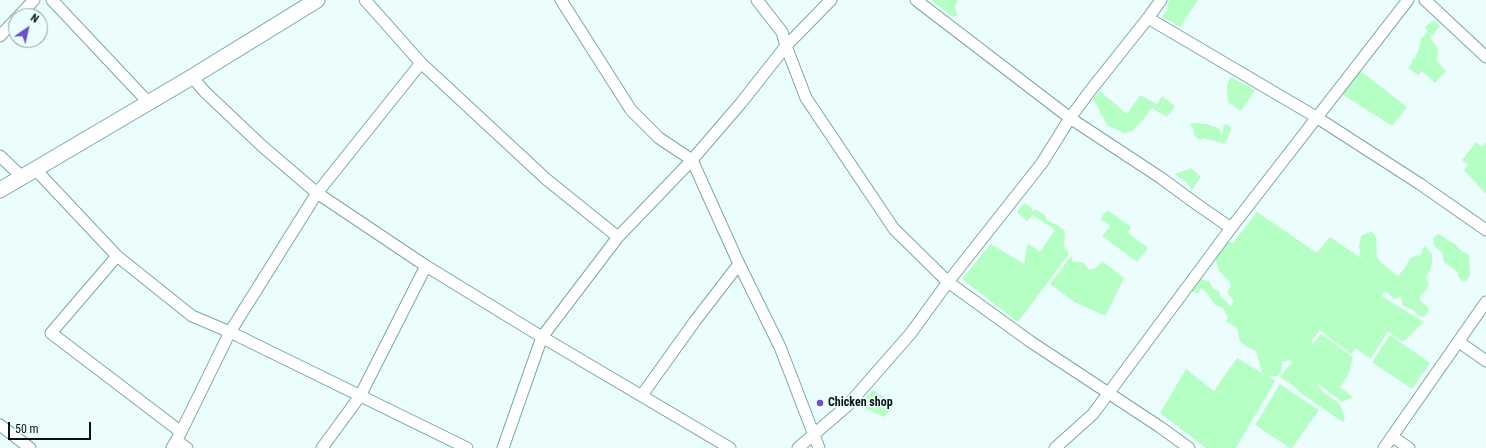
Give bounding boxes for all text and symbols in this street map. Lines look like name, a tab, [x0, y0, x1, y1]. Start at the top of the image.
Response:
north arrow	[8, 8, 48, 48]
text: N	[28, 11, 41, 26]
place label: Chicken shop	[828, 396, 893, 410]
marker: Chicken shop	[815, 398, 825, 408]
scale bar	[10, 414, 93, 440]
text: 50 m	[15, 422, 39, 436]

